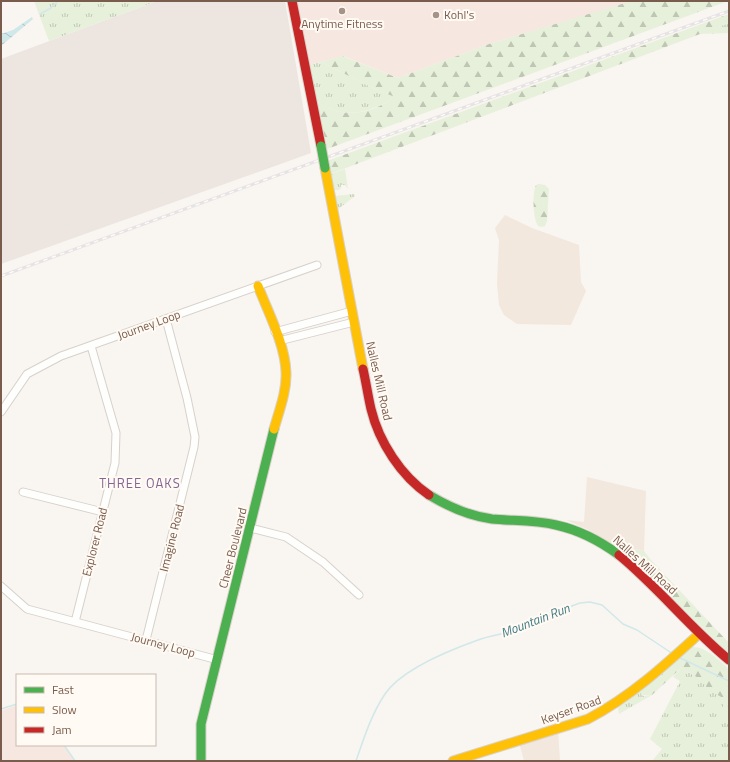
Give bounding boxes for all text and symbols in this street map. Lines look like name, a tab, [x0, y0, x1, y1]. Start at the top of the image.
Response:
place label: Kohl's	[444, 5, 475, 24]
marker: Anytime Fitness	[337, 6, 347, 16]
marker: Kohl's	[431, 10, 441, 20]
place label: Anytime Fitness	[301, 14, 383, 33]
street label: Journey Loop	[115, 304, 183, 345]
street label: Nalles Mill Road	[361, 339, 398, 422]
district label: THREE OAKS	[99, 473, 181, 493]
street label: Imagine Road	[154, 502, 189, 574]
street label: Explorer Road	[77, 505, 112, 578]
street label: Cheer Boulevard	[213, 505, 252, 590]
street label: Nalles Mill Road	[609, 531, 682, 599]
water label: Mountain Run	[498, 598, 573, 642]
street label: Journey Loop	[129, 627, 197, 662]
legend	[16, 674, 156, 746]
text: Fast	[52, 680, 75, 699]
street label: Keyser Road	[538, 690, 604, 729]
text: Slow	[52, 700, 77, 719]
text: Jam	[52, 720, 72, 739]

